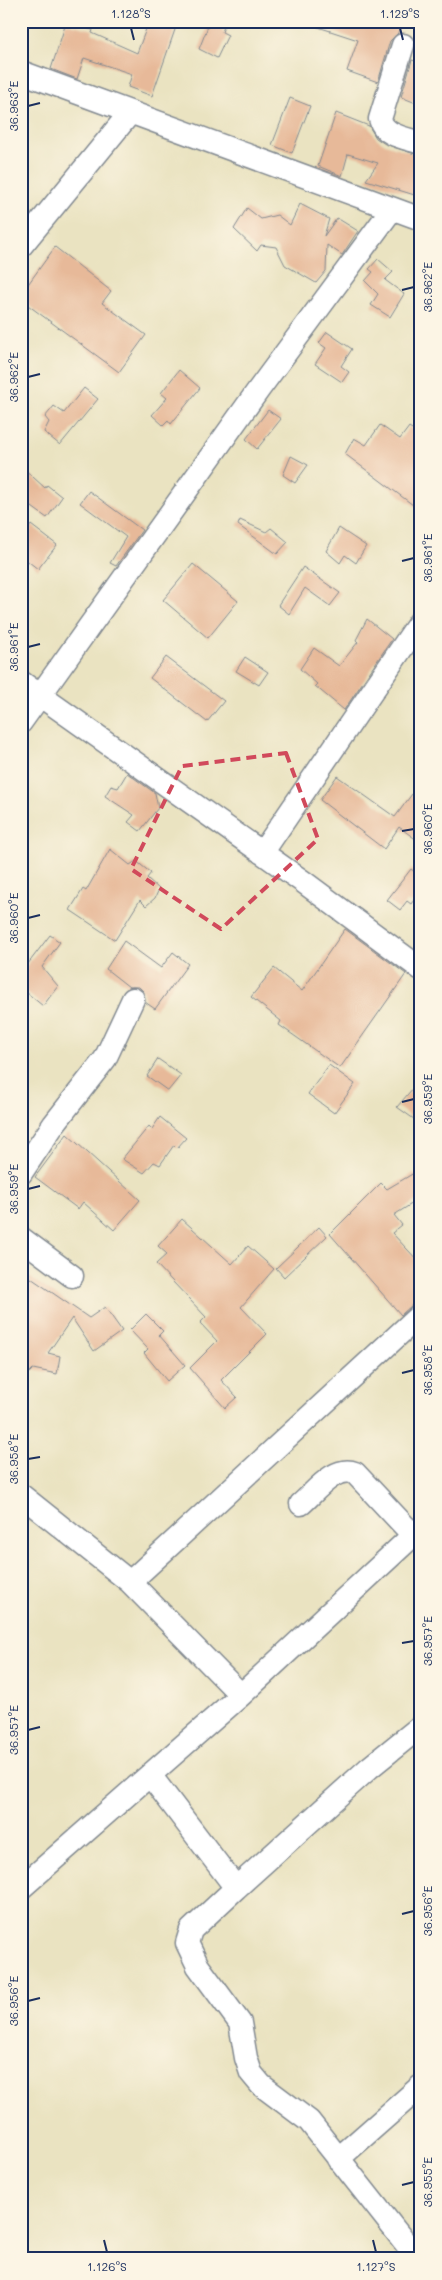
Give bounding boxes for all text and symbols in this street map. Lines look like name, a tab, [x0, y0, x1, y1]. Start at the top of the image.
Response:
text: 1.128°S	[111, 5, 151, 21]
text: 1.129°S	[380, 5, 420, 21]
text: 36.963°E	[5, 81, 21, 131]
text: 36.962°E	[419, 262, 435, 312]
text: 36.962°E	[5, 352, 21, 402]
text: 36.961°E	[419, 533, 435, 583]
text: 36.961°E	[5, 622, 21, 672]
text: 36.960°E	[419, 803, 435, 855]
text: 36.960°E	[5, 892, 21, 944]
text: 36.959°E	[419, 1074, 435, 1124]
text: 36.959°E	[5, 1164, 21, 1214]
text: 36.958°E	[419, 1345, 435, 1395]
text: 36.958°E	[5, 1434, 21, 1484]
text: 36.957°E	[419, 1616, 435, 1666]
text: 36.957°E	[5, 1705, 21, 1755]
text: 36.956°E	[419, 1886, 435, 1936]
text: 36.956°E	[5, 1976, 21, 2026]
text: 36.955°E	[419, 2157, 435, 2207]
text: 1.126°S	[87, 2258, 127, 2274]
text: 1.127°S	[356, 2258, 396, 2274]

